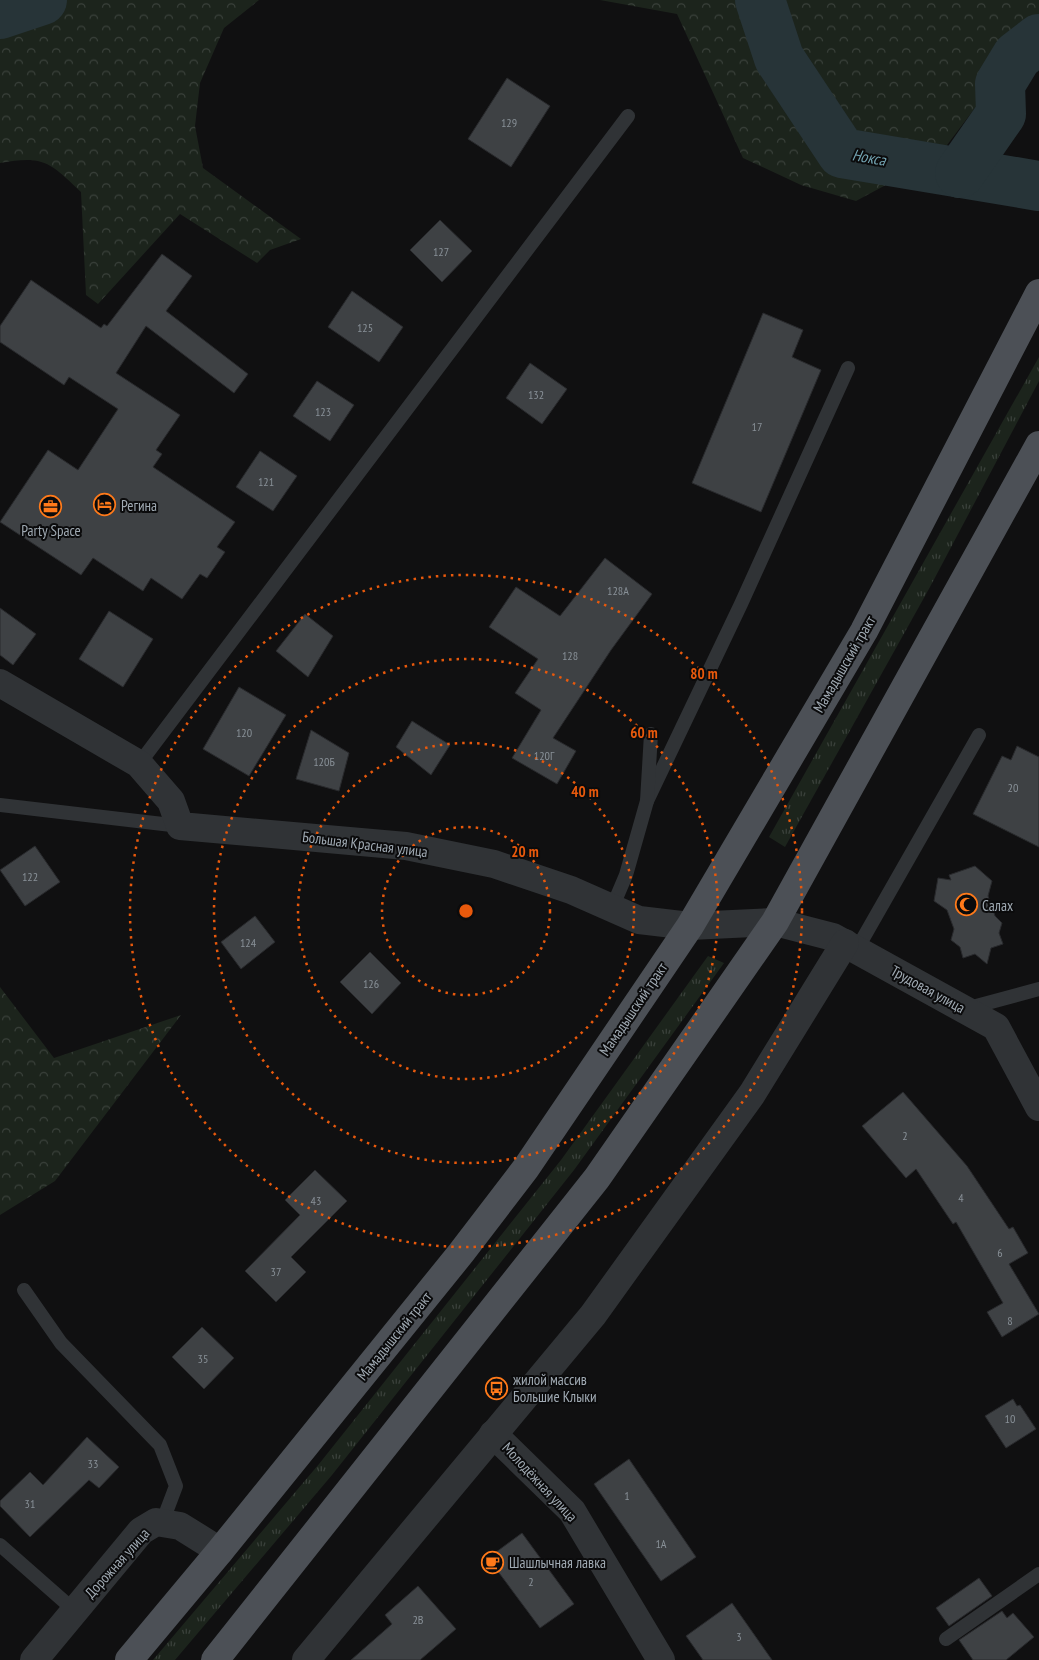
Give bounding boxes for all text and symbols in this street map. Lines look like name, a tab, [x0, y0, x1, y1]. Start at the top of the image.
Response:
house number: 129	[501, 115, 517, 130]
water label: Нокса	[851, 144, 889, 170]
house number: 127	[433, 244, 449, 259]
house number: 125	[357, 320, 373, 335]
house number: 132	[528, 387, 544, 402]
house number: 123	[315, 404, 331, 419]
house number: 17	[752, 419, 762, 434]
house number: 121	[258, 474, 274, 489]
hotel icon: Регина	[93, 493, 117, 517]
office icon: Party Space	[39, 495, 63, 519]
place label: Регина	[121, 496, 157, 515]
place label: Party Space	[21, 521, 81, 540]
house number: 128А	[607, 583, 629, 598]
street label: Мамадышский тракт	[809, 612, 879, 716]
house number: 128	[562, 648, 578, 663]
text: 80 m	[690, 664, 718, 683]
text: 60 m	[630, 723, 658, 742]
house number: 120	[236, 725, 252, 740]
house number: 120Г	[534, 748, 555, 763]
house number: 120Б	[313, 754, 335, 769]
house number: 20	[1008, 780, 1018, 795]
text: 40 m	[571, 782, 599, 801]
street label: Большая Красная улица	[301, 827, 429, 861]
text: 20 m	[511, 842, 539, 861]
house number: 122	[22, 869, 38, 884]
mosque icon: Салах	[954, 893, 978, 917]
place label: Салах	[982, 896, 1013, 915]
centre of rings	[457, 902, 475, 920]
house number: 124	[240, 935, 257, 950]
street label: Мамадышский тракт	[595, 959, 671, 1059]
street label: Трудовая улица	[888, 961, 968, 1017]
house number: 126	[363, 976, 379, 991]
house number: 2	[902, 1128, 908, 1143]
house number: 4	[958, 1190, 964, 1205]
house number: 43	[311, 1193, 321, 1208]
house number: 6	[997, 1245, 1003, 1260]
house number: 37	[271, 1264, 281, 1279]
street label: Мамадышский тракт	[353, 1288, 436, 1384]
house number: 8	[1007, 1313, 1013, 1328]
house number: 35	[198, 1351, 208, 1366]
place label: жилой массив Большие Клыки	[513, 1370, 597, 1406]
bus stop icon: жилой массив Большие Клыки	[485, 1376, 509, 1400]
house number: 10	[1005, 1411, 1015, 1426]
street label: Молодёжная улица	[498, 1438, 582, 1526]
house number: 33	[88, 1456, 98, 1471]
house number: 1	[624, 1488, 630, 1503]
house number: 31	[25, 1496, 35, 1511]
street label: Дорожная улица	[81, 1524, 153, 1602]
house number: 1А	[655, 1536, 667, 1551]
cafe icon: Шашлычная лавка	[481, 1550, 505, 1574]
place label: Шашлычная лавка	[509, 1553, 606, 1572]
house number: 2	[528, 1574, 534, 1589]
house number: 2В	[412, 1612, 424, 1627]
house number: 3	[736, 1629, 742, 1644]

